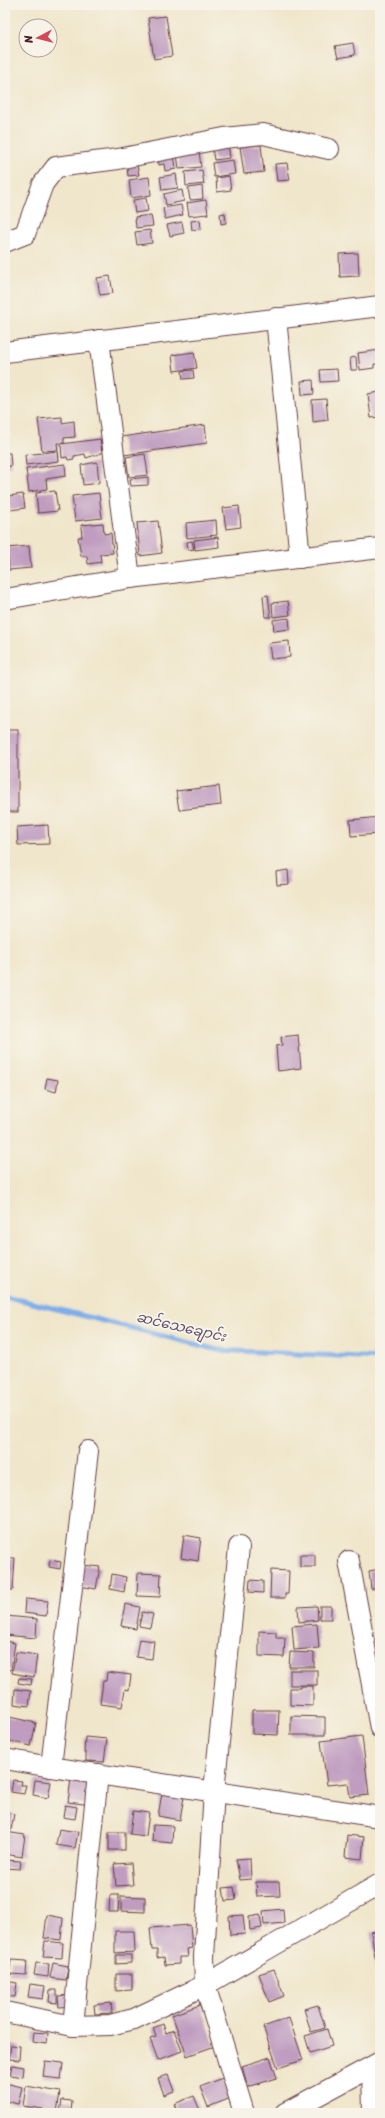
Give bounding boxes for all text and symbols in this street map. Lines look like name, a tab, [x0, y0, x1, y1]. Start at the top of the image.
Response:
north arrow	[18, 18, 58, 58]
text: N	[19, 34, 39, 45]
water label: ဆင်သေချောင်း	[134, 1305, 229, 1350]

